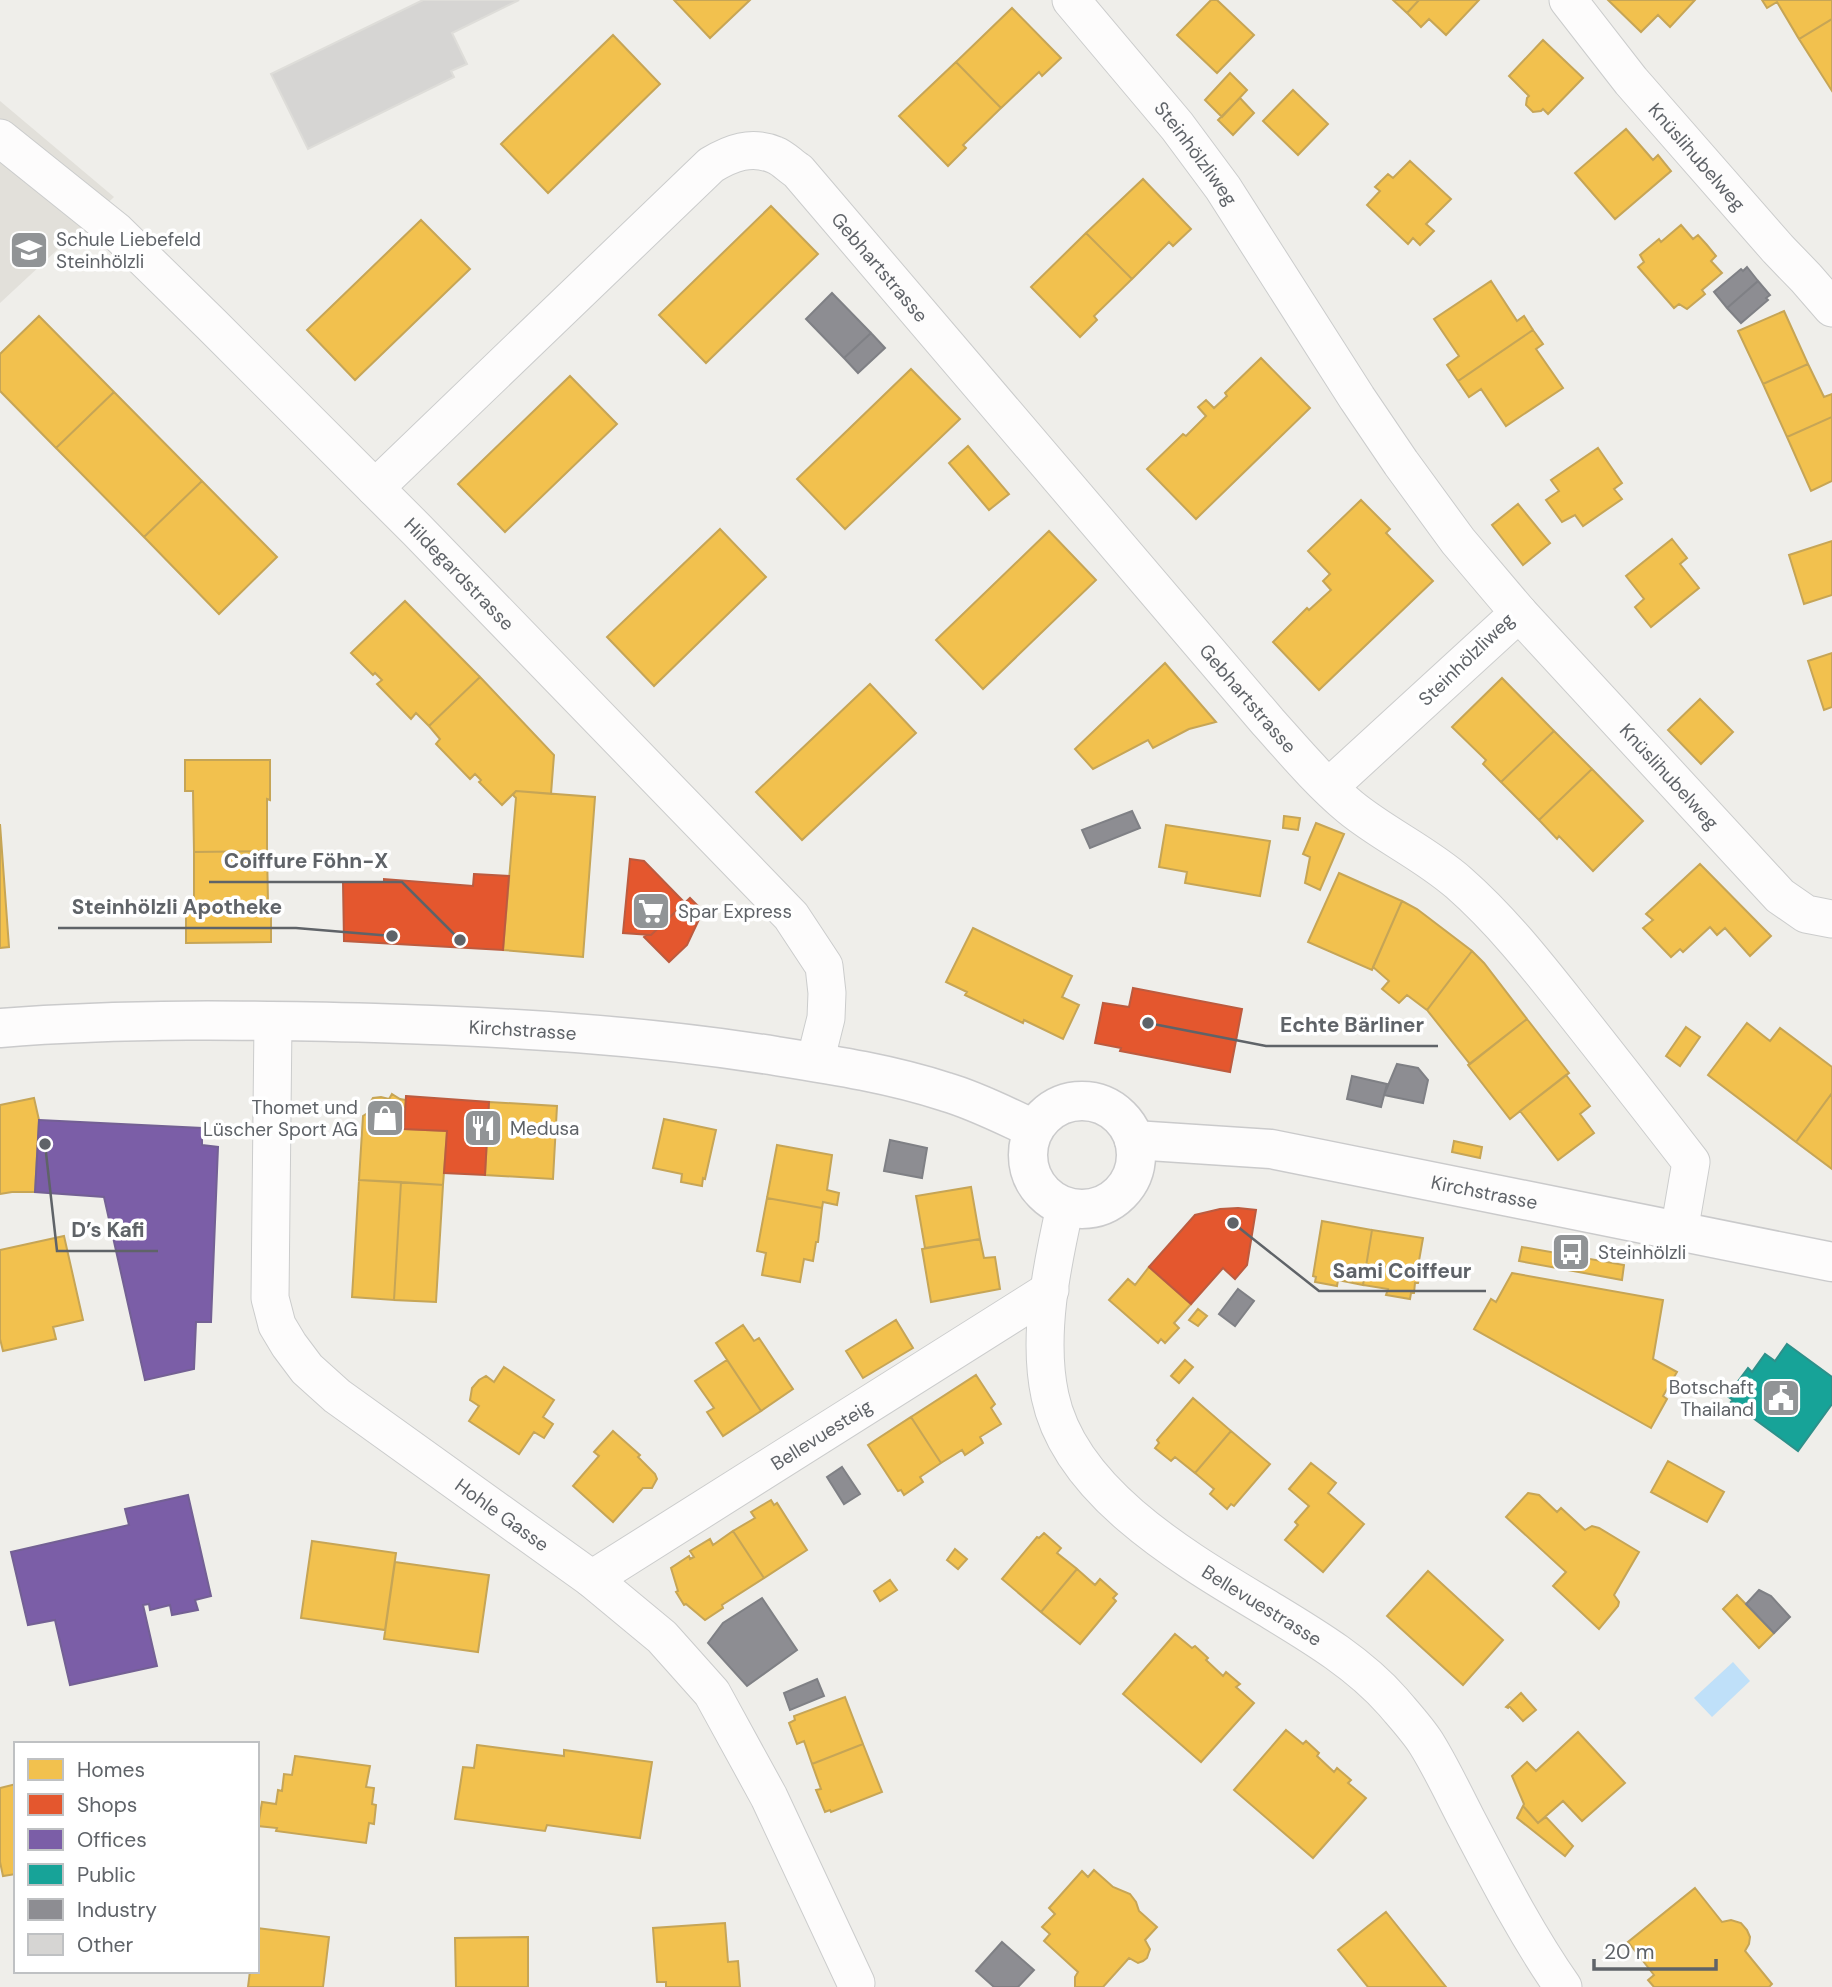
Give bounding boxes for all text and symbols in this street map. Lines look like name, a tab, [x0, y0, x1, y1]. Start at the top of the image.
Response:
street label: Steinhölzliweg	[1149, 96, 1243, 211]
street label: Knüslihubelweg	[1643, 98, 1751, 216]
street label: Gebhartstrasse	[826, 207, 933, 328]
place label: Schule Liebefeld Steinhölzli	[56, 227, 201, 274]
school or university icon: Schule Liebefeld Steinhölzli	[8, 229, 50, 271]
street label: Hildegardstrasse	[399, 512, 520, 636]
street label: Steinhölzliweg	[1413, 607, 1520, 711]
street label: Gebhartstrasse	[1194, 639, 1302, 759]
street label: Knüslihubelweg	[1614, 718, 1725, 835]
callout: Coiffure Föhn-X	[209, 840, 402, 882]
text: Coiffure Föhn-X	[224, 847, 388, 875]
callout: Steinhölzli Apotheke	[58, 886, 296, 928]
supermarket icon: Spar Express	[630, 890, 672, 932]
text: Steinhölzli Apotheke	[72, 893, 282, 921]
place label: Spar Express	[678, 899, 792, 924]
callout: Echte Bärliner	[1266, 1004, 1438, 1046]
text: Echte Bärliner	[1280, 1011, 1425, 1039]
street label: Kirchstrasse	[468, 1015, 577, 1046]
place label: Thomet und Lüscher Sport AG	[203, 1095, 358, 1142]
shop icon: Thomet und Lüscher Sport AG	[364, 1097, 406, 1139]
restaurant icon: Medusa	[462, 1107, 504, 1149]
place label: Medusa	[510, 1116, 579, 1141]
street label: Kirchstrasse	[1429, 1170, 1540, 1215]
callout: D’s Kafi	[57, 1209, 158, 1251]
text: D’s Kafi	[71, 1216, 145, 1244]
bus stop icon: Steinhölzli	[1550, 1231, 1592, 1273]
place label: Steinhölzli	[1598, 1240, 1686, 1265]
callout: Sami Coiffeur	[1319, 1249, 1486, 1291]
text: Sami Coiffeur	[1333, 1257, 1472, 1285]
place label: Botschaft Thailand	[1669, 1375, 1754, 1422]
public building icon: Botschaft Thailand	[1760, 1377, 1802, 1419]
street label: Bellevuesteig	[766, 1393, 877, 1476]
street label: Hohle Gasse	[450, 1473, 554, 1557]
street label: Bellevuestrasse	[1197, 1559, 1327, 1652]
legend	[14, 1742, 259, 1973]
text: Homes	[77, 1756, 145, 1784]
text: Shops	[77, 1791, 137, 1819]
text: Offices	[77, 1826, 147, 1854]
text: Public	[77, 1861, 136, 1889]
text: Industry	[77, 1896, 157, 1924]
scale bar	[1594, 1927, 1716, 1971]
text: Other	[77, 1931, 133, 1959]
text: 20 m	[1604, 1938, 1655, 1966]

